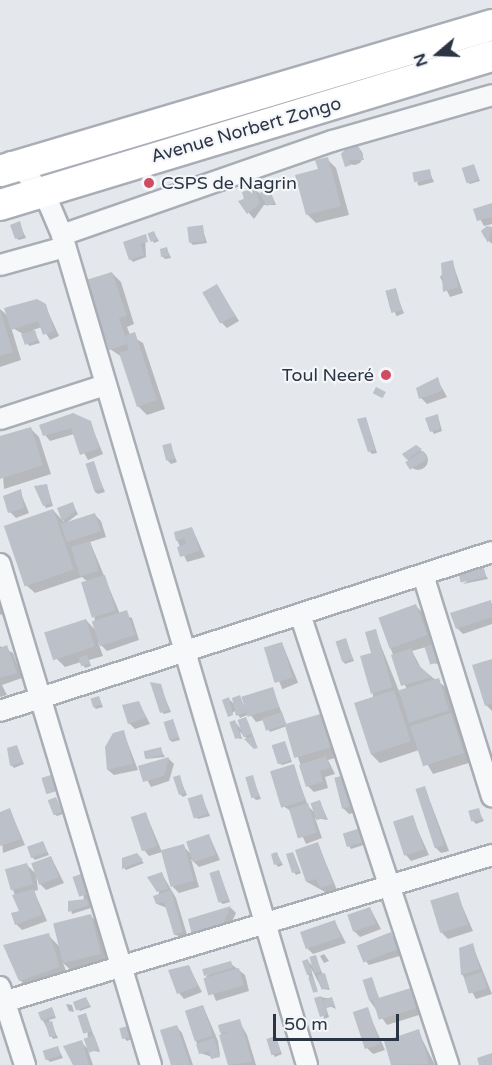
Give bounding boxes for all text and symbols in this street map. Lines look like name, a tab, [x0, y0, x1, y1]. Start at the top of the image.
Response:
north arrow	[408, 24, 468, 84]
text: N	[409, 51, 433, 69]
street label: Avenue Norbert Zongo	[148, 92, 344, 168]
place label: CSPS de Nagrin	[161, 172, 297, 194]
marker: CSPS de Nagrin	[142, 176, 156, 190]
place label: Toul Neeré	[282, 364, 374, 386]
marker: Toul Neeré	[379, 368, 393, 382]
scale bar	[276, 1002, 402, 1040]
text: 50 m	[284, 1013, 328, 1035]

